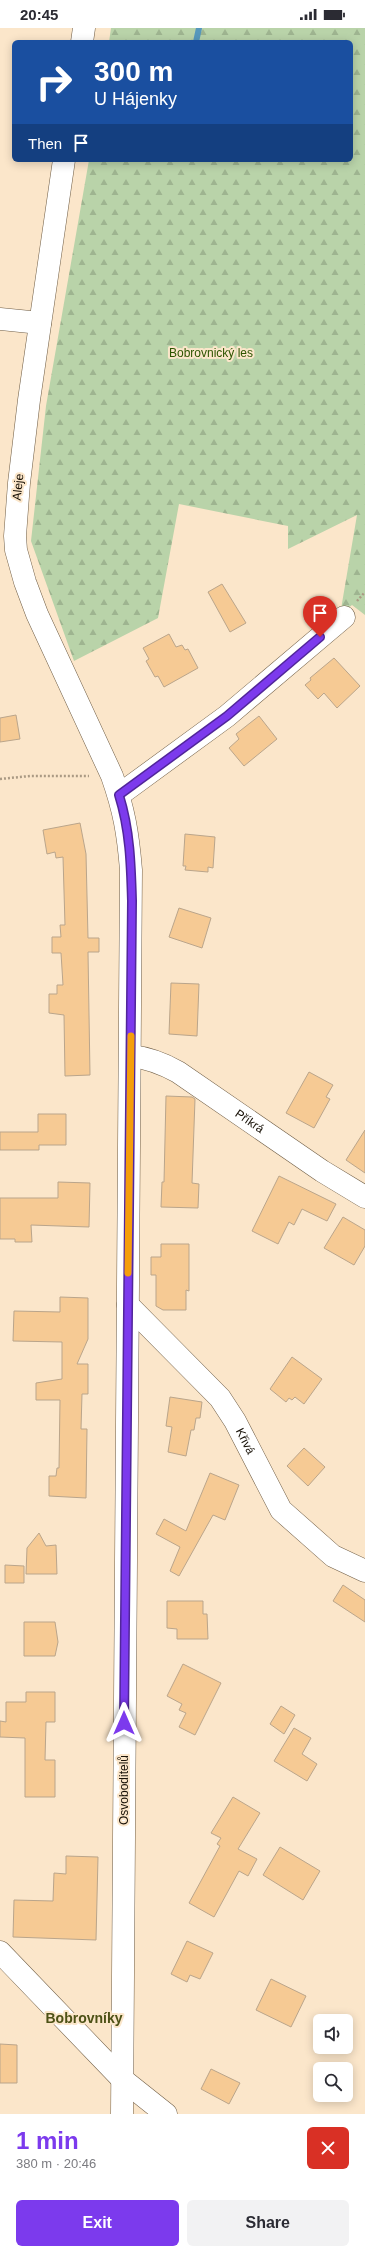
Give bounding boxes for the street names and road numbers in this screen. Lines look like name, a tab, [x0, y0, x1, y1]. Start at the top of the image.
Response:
street label: Aleje	[10, 473, 26, 501]
street label: Příkrá	[233, 1106, 267, 1136]
street label: Křivá	[233, 1426, 258, 1457]
street label: Osvoboditelů	[117, 1755, 131, 1825]

